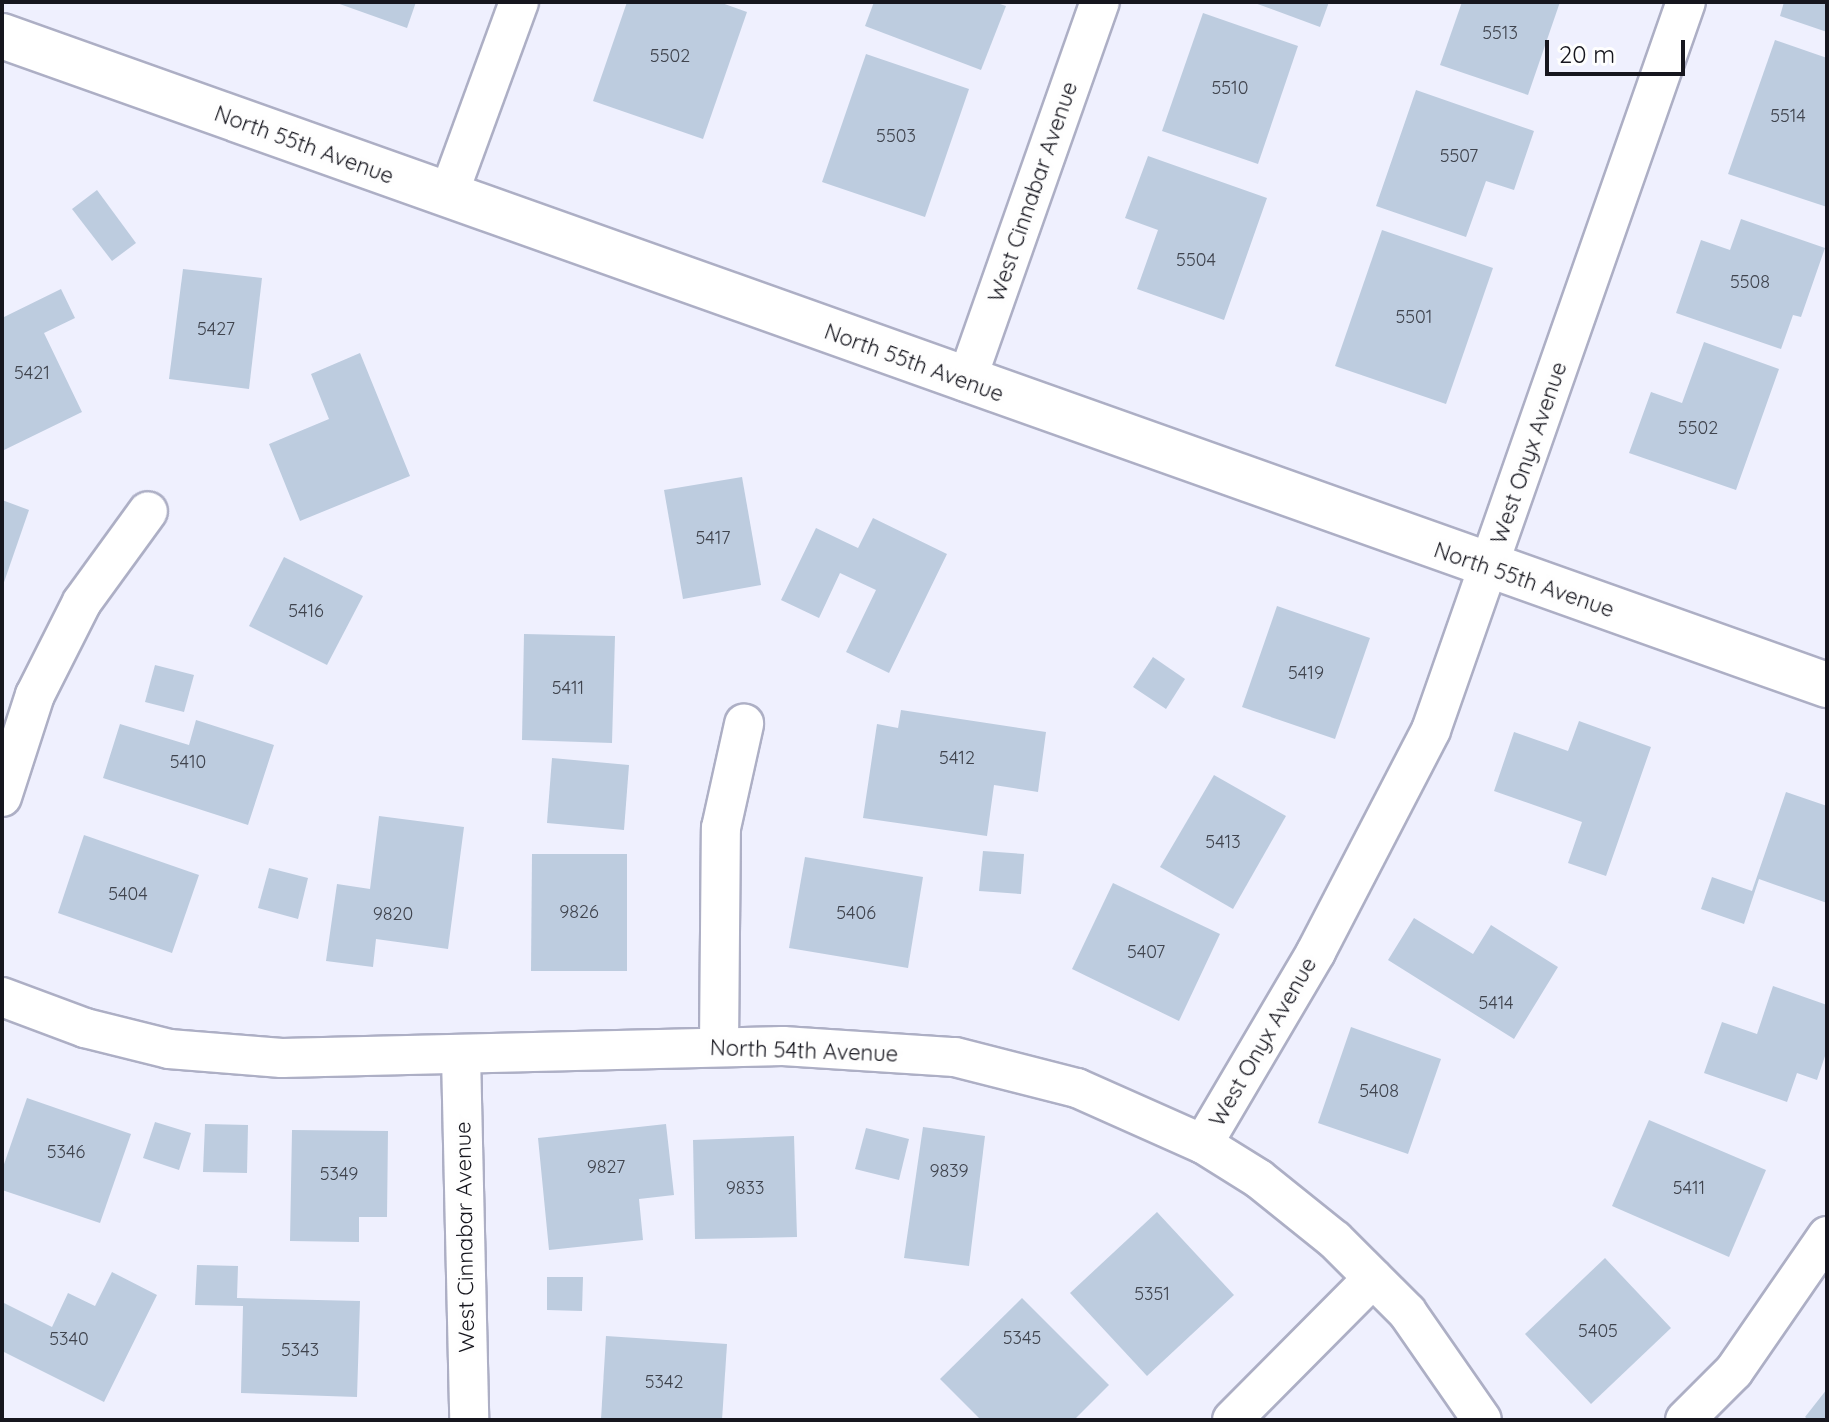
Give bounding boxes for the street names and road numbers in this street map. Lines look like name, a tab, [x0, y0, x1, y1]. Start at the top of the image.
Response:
street label: West Cinnabar Avenue	[983, 78, 1083, 306]
street label: North 55th Avenue	[211, 100, 397, 190]
street label: North 55th Avenue	[821, 318, 1007, 408]
street label: West Onyx Avenue	[1485, 358, 1573, 548]
street label: North 55th Avenue	[1430, 537, 1618, 623]
street label: West Onyx Avenue	[1204, 953, 1322, 1131]
street label: North 54th Avenue	[709, 1035, 899, 1067]
street label: West Cinnabar Avenue	[450, 1121, 480, 1353]

